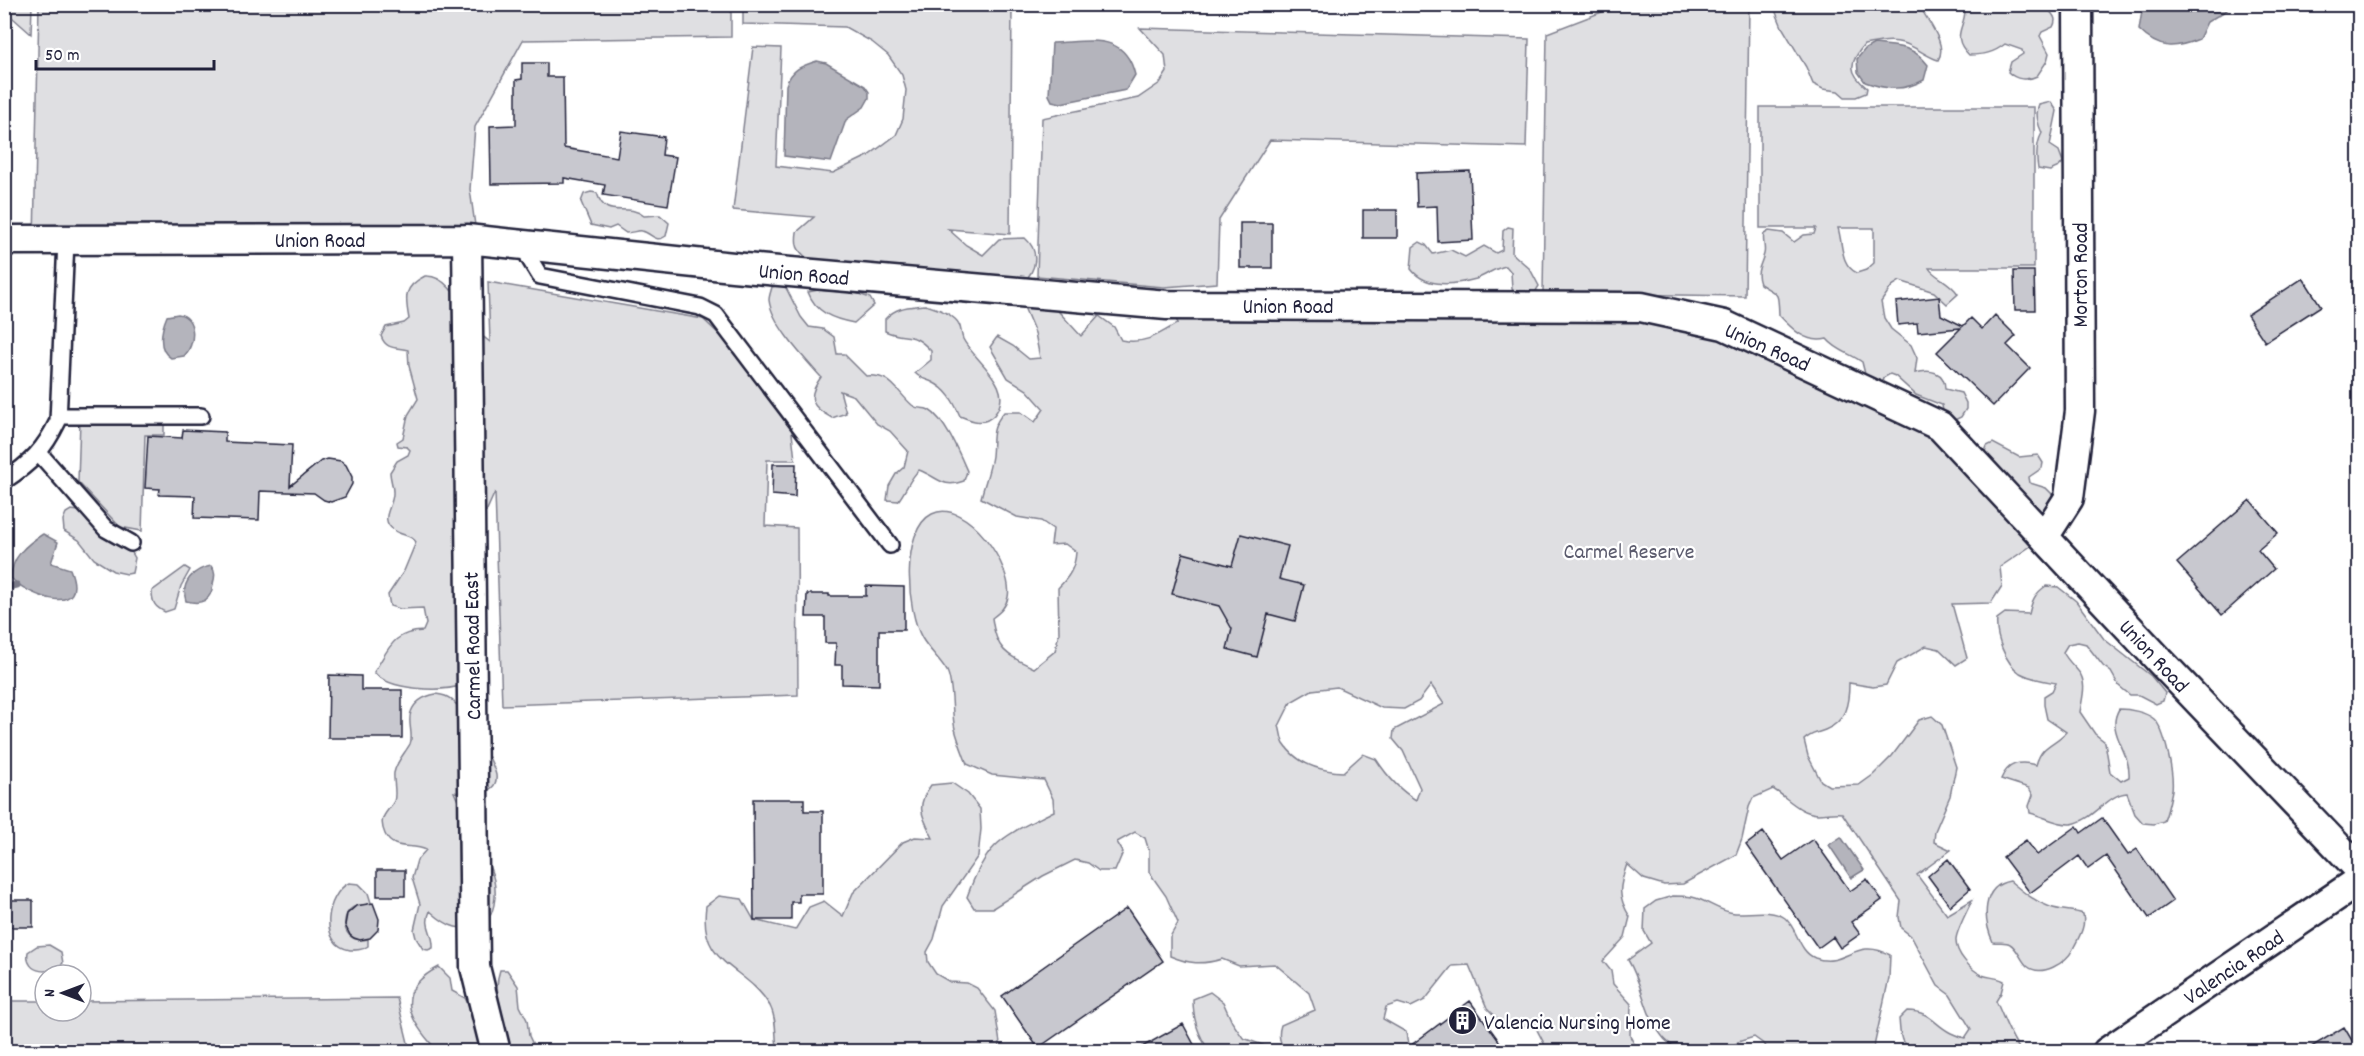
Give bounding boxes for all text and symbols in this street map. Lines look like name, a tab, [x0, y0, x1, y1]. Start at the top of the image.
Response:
scale bar	[36, 33, 214, 71]
text: 50 m	[45, 44, 80, 69]
street label: Morton Road	[2067, 222, 2098, 328]
street label: Union Road	[275, 227, 365, 258]
street label: Union Road	[757, 257, 850, 296]
street label: Union Road	[1243, 293, 1333, 324]
street label: Union Road	[1719, 317, 1814, 382]
park label: Carmel Reserve	[1564, 538, 1694, 569]
street label: Carmel Road East	[458, 572, 491, 720]
street label: Union Road	[2110, 614, 2195, 701]
street label: Valencia Road	[2178, 924, 2291, 1014]
north arrow	[33, 963, 93, 1023]
text: N	[39, 989, 62, 997]
building icon: Valencia Nursing Home	[1447, 1005, 1479, 1037]
place label: Valencia Nursing Home	[1484, 1009, 1671, 1040]

